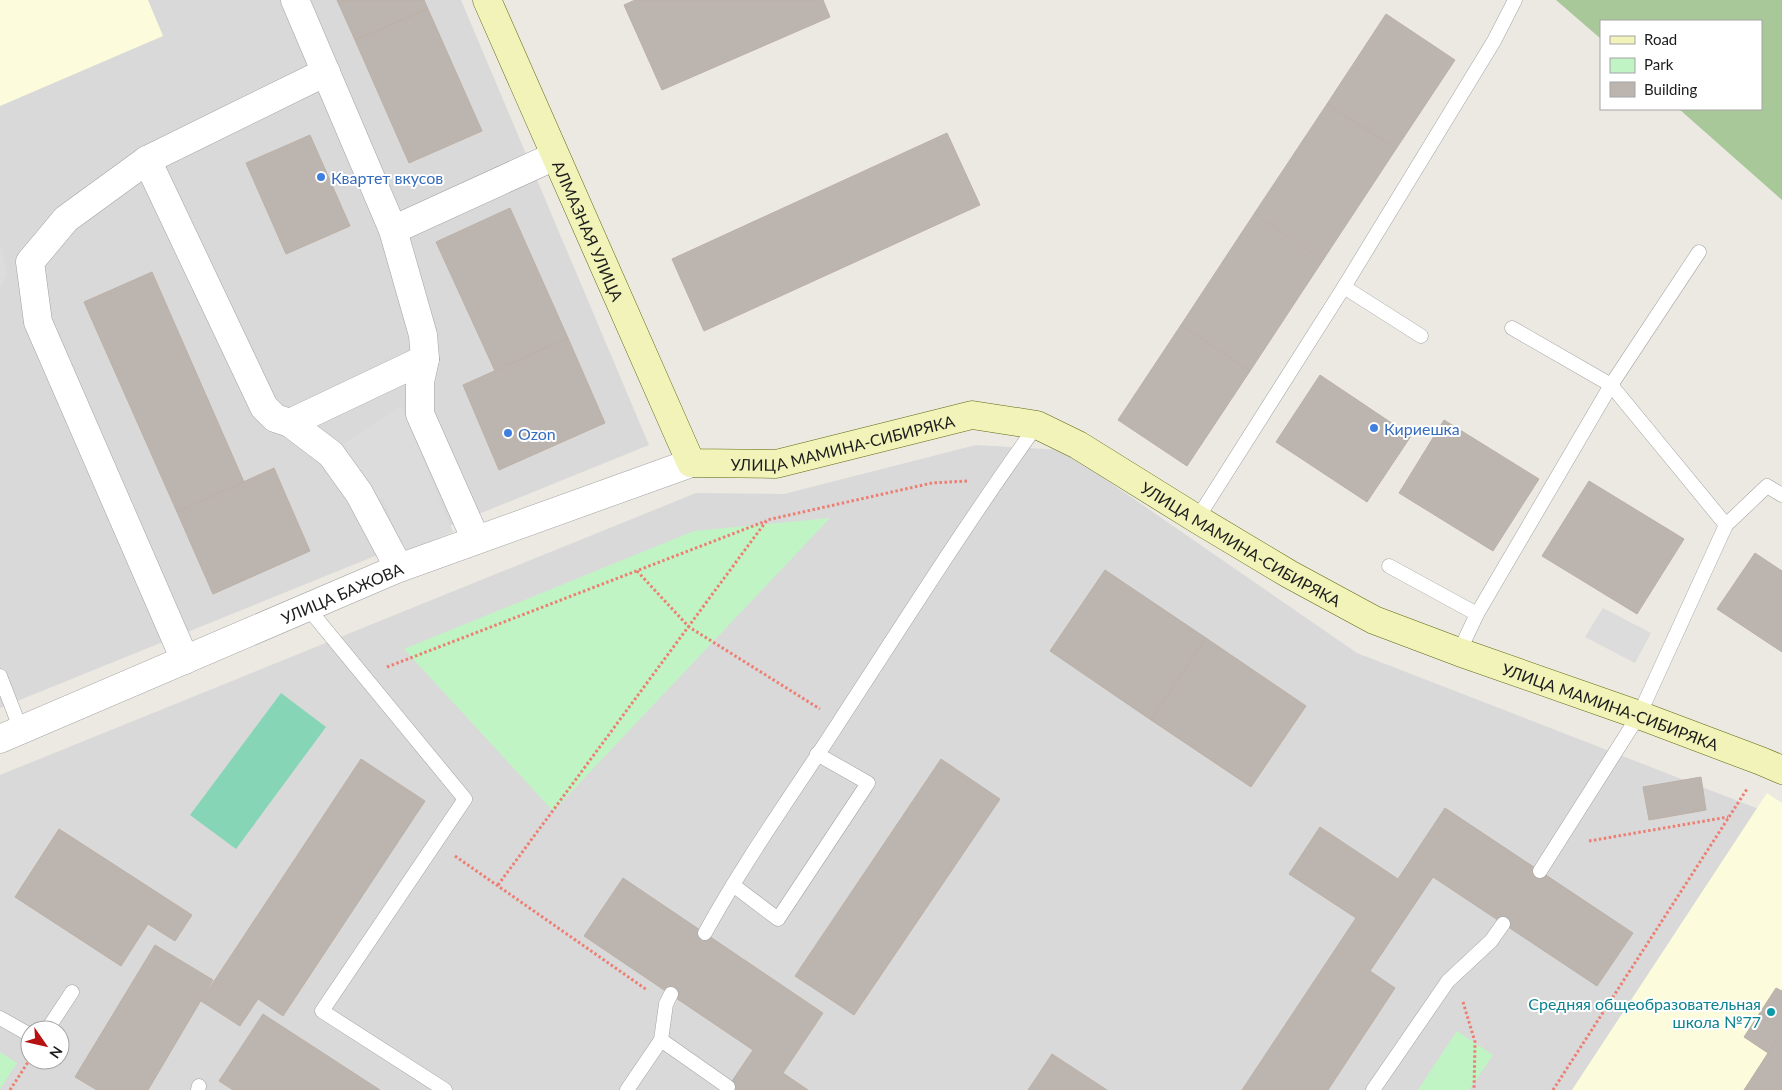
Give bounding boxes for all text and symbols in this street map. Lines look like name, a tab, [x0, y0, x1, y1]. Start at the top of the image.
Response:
legend	[1600, 20, 1762, 110]
text: Road	[1644, 30, 1677, 48]
text: Park	[1644, 55, 1674, 73]
text: Building	[1644, 80, 1697, 98]
street label: АЛМАЗНАЯ УЛИЦА	[549, 157, 628, 304]
place label: Квартет вкусов	[331, 168, 443, 187]
marker: Квартет вкусов	[315, 171, 327, 183]
street label: УЛИЦА МАМИНА-СИБИРЯКА	[731, 410, 956, 474]
place label: Кириешка	[1384, 419, 1460, 438]
marker: Кириешка	[1368, 422, 1380, 434]
place label: Ozon	[518, 424, 556, 443]
marker: Ozon	[502, 427, 514, 439]
street label: УЛИЦА МАМИНА-СИБИРЯКА	[1138, 477, 1344, 610]
street label: УЛИЦА БАЖОВА	[278, 558, 406, 627]
street label: УЛИЦА МАМИНА-СИБИРЯКА	[1500, 658, 1722, 754]
place label: Средняя общеобразовательная школа №77	[1528, 994, 1761, 1031]
marker: Средняя общеобразовательная школа №77	[1765, 1006, 1777, 1018]
north arrow	[20, 1020, 70, 1070]
text: N	[46, 1043, 66, 1062]

